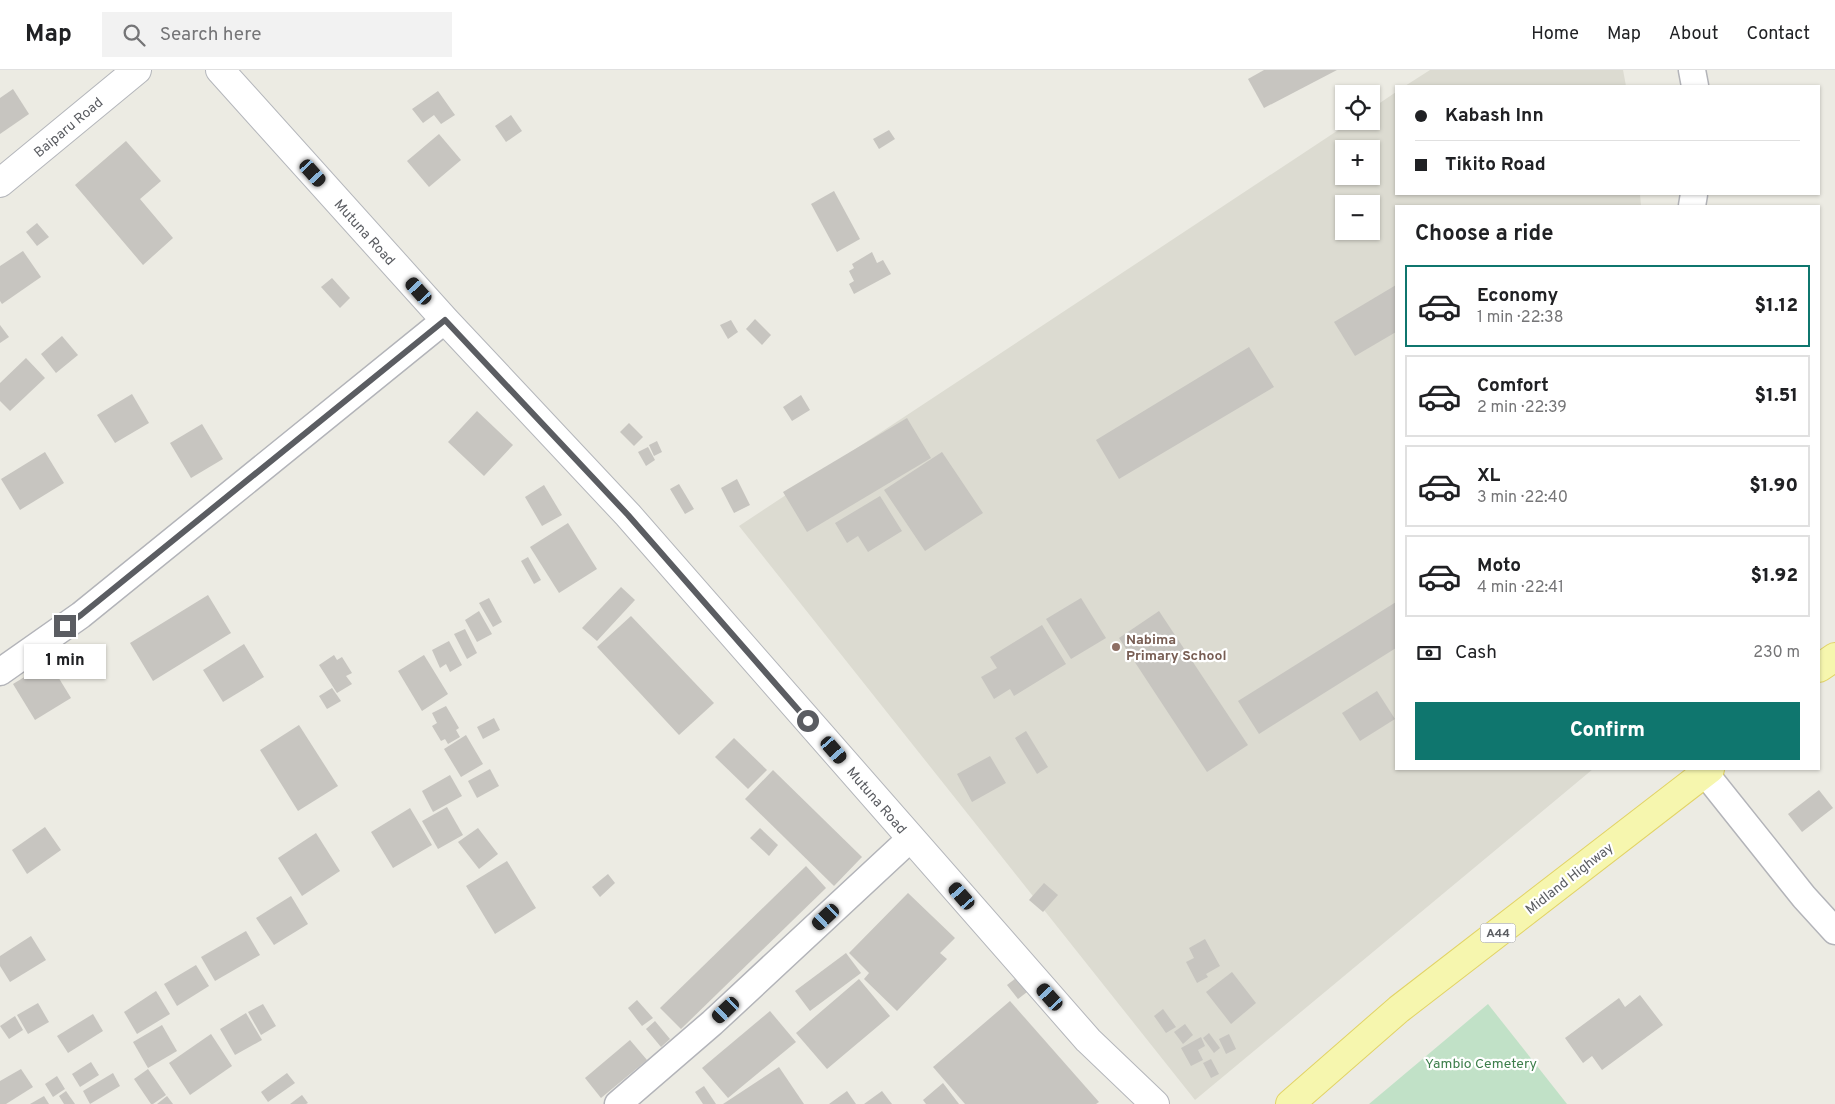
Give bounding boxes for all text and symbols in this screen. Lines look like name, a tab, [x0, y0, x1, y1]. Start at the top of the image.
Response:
search box	[102, 12, 452, 57]
text: Map	[25, 20, 72, 50]
icon: search	[120, 21, 148, 49]
text: Search here	[160, 23, 261, 47]
text: Home	[1531, 23, 1579, 46]
text: Map	[1607, 23, 1641, 46]
text: About	[1669, 23, 1718, 46]
text: Contact	[1746, 23, 1810, 46]
map controls	[1335, 85, 1380, 240]
button: locate	[1335, 85, 1380, 130]
street label: Baiparu Road	[31, 94, 107, 162]
text: Kabash Inn	[1445, 104, 1544, 128]
button: +	[1335, 140, 1380, 185]
text: Tikito Road	[1445, 153, 1546, 177]
car	[297, 157, 328, 189]
button: −	[1335, 195, 1380, 240]
street label: Mutuna Road	[330, 196, 398, 270]
text: Choose a ride	[1415, 221, 1553, 248]
car	[403, 275, 434, 307]
icon: car	[1417, 284, 1462, 329]
text: Economy	[1477, 284, 1558, 308]
text: $1.12	[1754, 294, 1798, 318]
text: 1 min · 22:38	[1477, 308, 1563, 328]
icon: car	[1417, 374, 1462, 419]
text: Comfort	[1477, 374, 1549, 398]
text: $1.51	[1754, 384, 1798, 408]
text: 2 min · 22:39	[1477, 398, 1567, 418]
icon: car	[1417, 464, 1462, 509]
text: XL	[1477, 464, 1500, 488]
text: $1.90	[1749, 474, 1798, 498]
text: 3 min · 22:40	[1477, 488, 1568, 508]
icon: car	[1417, 554, 1462, 599]
text: Moto	[1477, 554, 1521, 578]
text: $1.92	[1750, 564, 1798, 588]
text: 4 min · 22:41	[1477, 578, 1564, 598]
route end	[54, 615, 76, 637]
place label: Nabima Primary School	[1126, 632, 1227, 665]
icon: cash	[1415, 639, 1443, 667]
marker: Nabima Primary School	[1110, 641, 1122, 653]
text: Cash	[1455, 641, 1497, 665]
text: 230 m	[1753, 643, 1800, 663]
callout: 1 min	[24, 644, 106, 678]
text: 1 min	[45, 651, 85, 671]
button: Confirm	[1415, 702, 1800, 760]
route start	[797, 710, 819, 732]
car	[818, 734, 849, 766]
street label: Mutuna Road	[842, 764, 910, 838]
street label: Midland Highway	[1523, 840, 1617, 919]
car	[946, 880, 977, 912]
car	[809, 901, 842, 933]
road number: A44	[1480, 924, 1516, 942]
car	[1034, 981, 1065, 1013]
car	[709, 994, 742, 1026]
park label: Yambio Cemetery	[1425, 1056, 1537, 1073]

